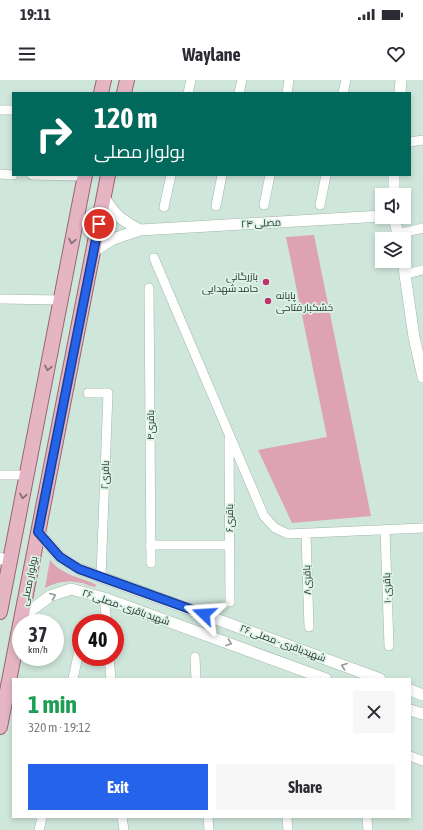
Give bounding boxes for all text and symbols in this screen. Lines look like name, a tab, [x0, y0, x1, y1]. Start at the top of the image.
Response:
text: 19:11	[20, 6, 51, 23]
icon: menu	[16, 43, 38, 65]
icon: heart	[385, 43, 407, 65]
text: Waylane	[182, 44, 241, 65]
text: 120 m	[94, 102, 157, 134]
icon: right	[28, 108, 80, 160]
text: بولوار مصلی	[94, 141, 185, 162]
map controls	[375, 188, 411, 268]
button: sound	[375, 188, 411, 224]
pin	[82, 207, 116, 241]
icon: arrive	[88, 213, 110, 235]
street label: مصلی ۲۴	[241, 216, 281, 231]
button: layers	[375, 232, 411, 268]
one-way arrow	[69, 238, 77, 244]
place label: بازرگانی حامد شهدایی	[202, 271, 258, 295]
marker: بازرگانی حامد شهدایی	[261, 277, 271, 287]
place label: پایانه خشکبار فتاحی	[276, 290, 333, 314]
marker: پایانه خشکبار فتاحی	[263, 296, 273, 306]
one-way arrow	[44, 365, 52, 372]
street label: باقری۴	[145, 410, 157, 440]
street label: باقری۲	[99, 460, 112, 490]
one-way arrow	[19, 493, 27, 499]
street label: باقری۶	[224, 504, 236, 532]
street label: بولوار مصلی	[19, 555, 40, 607]
street label: باقری۸	[301, 565, 314, 595]
street label: باقری ۱۰	[381, 572, 394, 603]
street label: شهید باقری - مصلی ۲۶	[81, 587, 171, 628]
one-way arrow	[49, 592, 56, 600]
position arrow	[183, 593, 225, 635]
speed limit sign: 40	[72, 614, 124, 666]
street label: شهیدباقری - مصلی ۲۶	[238, 622, 327, 665]
text: 37	[29, 623, 47, 646]
one-way arrow	[225, 639, 232, 647]
text: km/h	[28, 644, 48, 655]
one-way arrow	[340, 662, 347, 670]
text: 1 min	[28, 691, 77, 718]
button: close	[353, 691, 395, 733]
text: 320 m · 19:12	[28, 720, 91, 735]
button: Exit	[28, 764, 208, 810]
button: Share	[216, 764, 395, 810]

